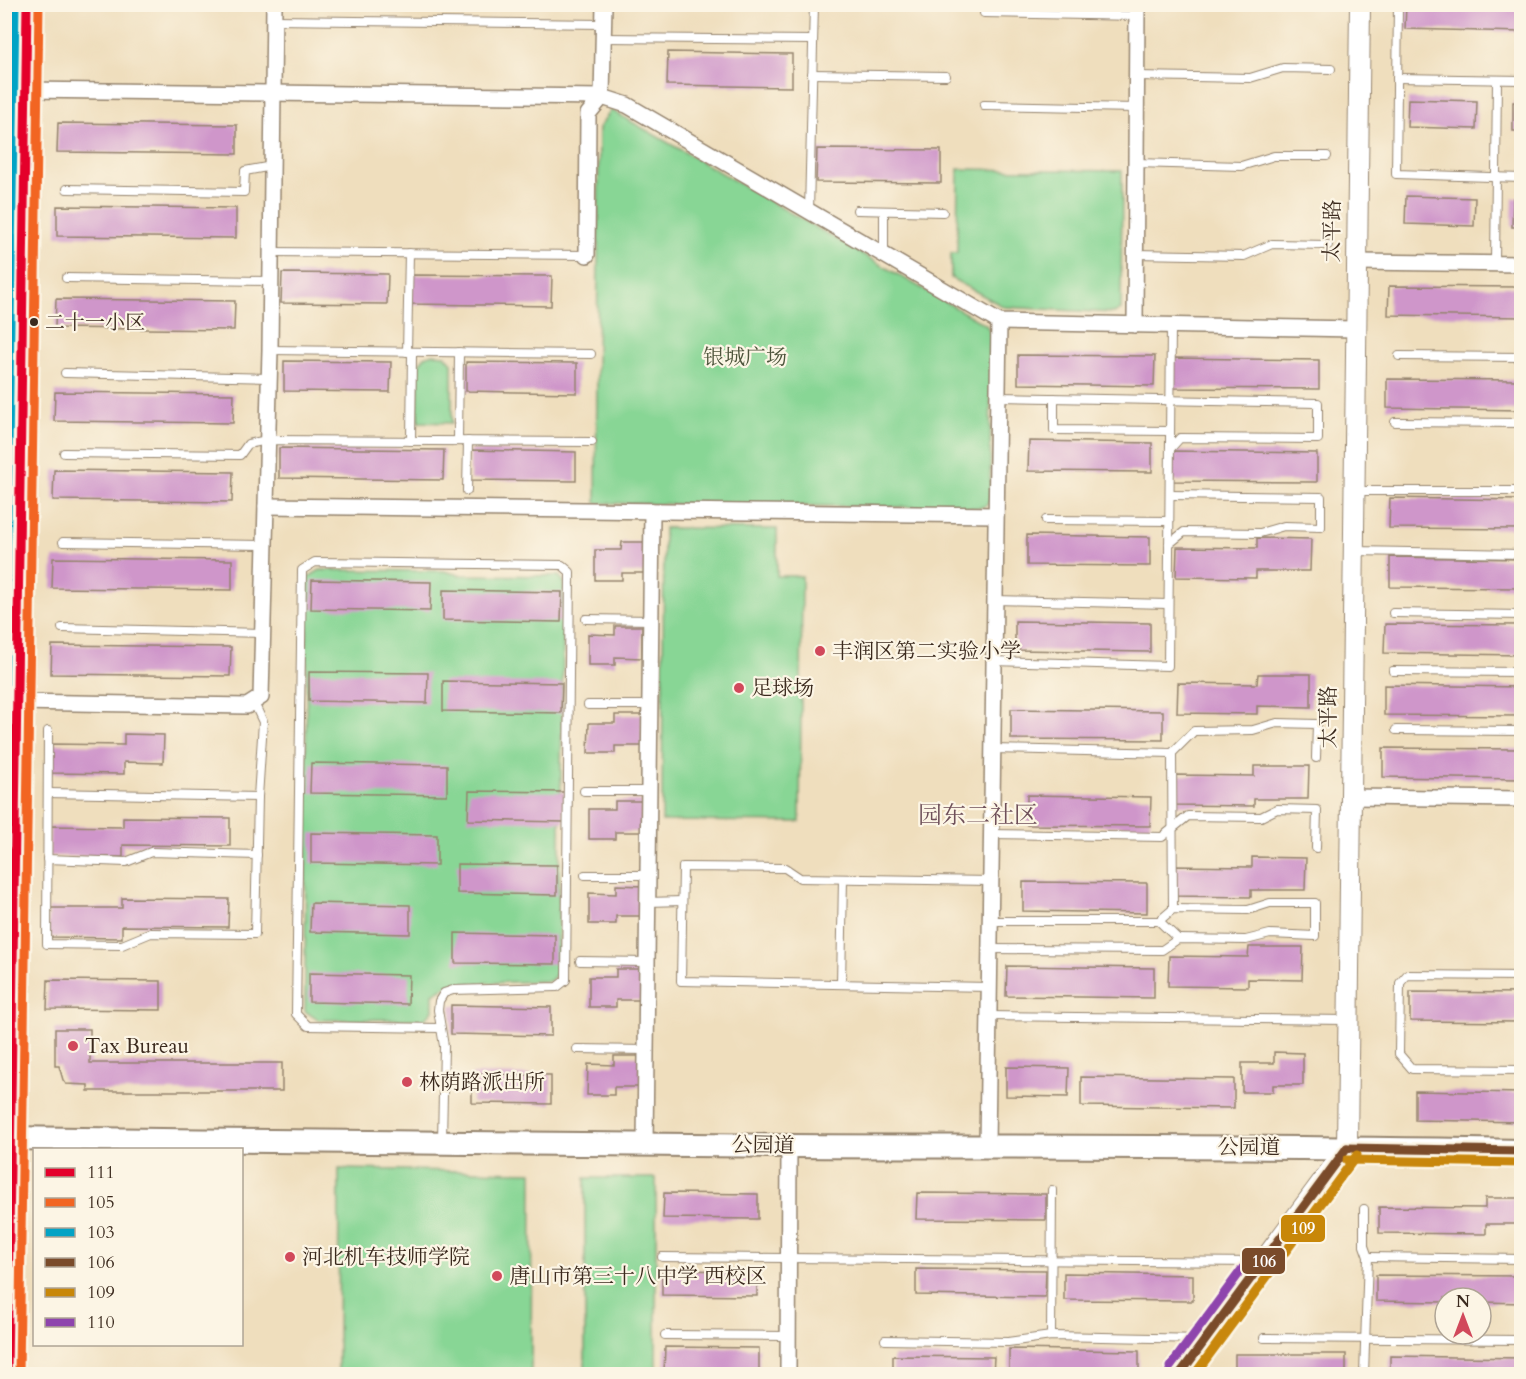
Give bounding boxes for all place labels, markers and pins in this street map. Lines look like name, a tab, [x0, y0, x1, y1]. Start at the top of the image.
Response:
place label: 二十一小区	[45, 309, 145, 336]
marker: 二十一小区	[28, 316, 40, 328]
place label: 丰润区第二实验小学	[832, 637, 1021, 666]
marker: 丰润区第二实验小学	[813, 644, 827, 658]
place label: 足球场	[751, 674, 814, 703]
marker: 足球场	[732, 681, 746, 695]
place label: Tax Bureau	[85, 1032, 189, 1061]
marker: Tax Bureau	[66, 1039, 80, 1053]
place label: 林荫路派出所	[419, 1068, 545, 1097]
marker: 林荫路派出所	[400, 1075, 414, 1089]
place label: 河北机车技师学院	[302, 1243, 470, 1272]
marker: 河北机车技师学院	[283, 1250, 297, 1264]
place label: 唐山市第三十八中学 西校区	[509, 1262, 767, 1291]
marker: 唐山市第三十八中学 西校区	[490, 1269, 504, 1283]

